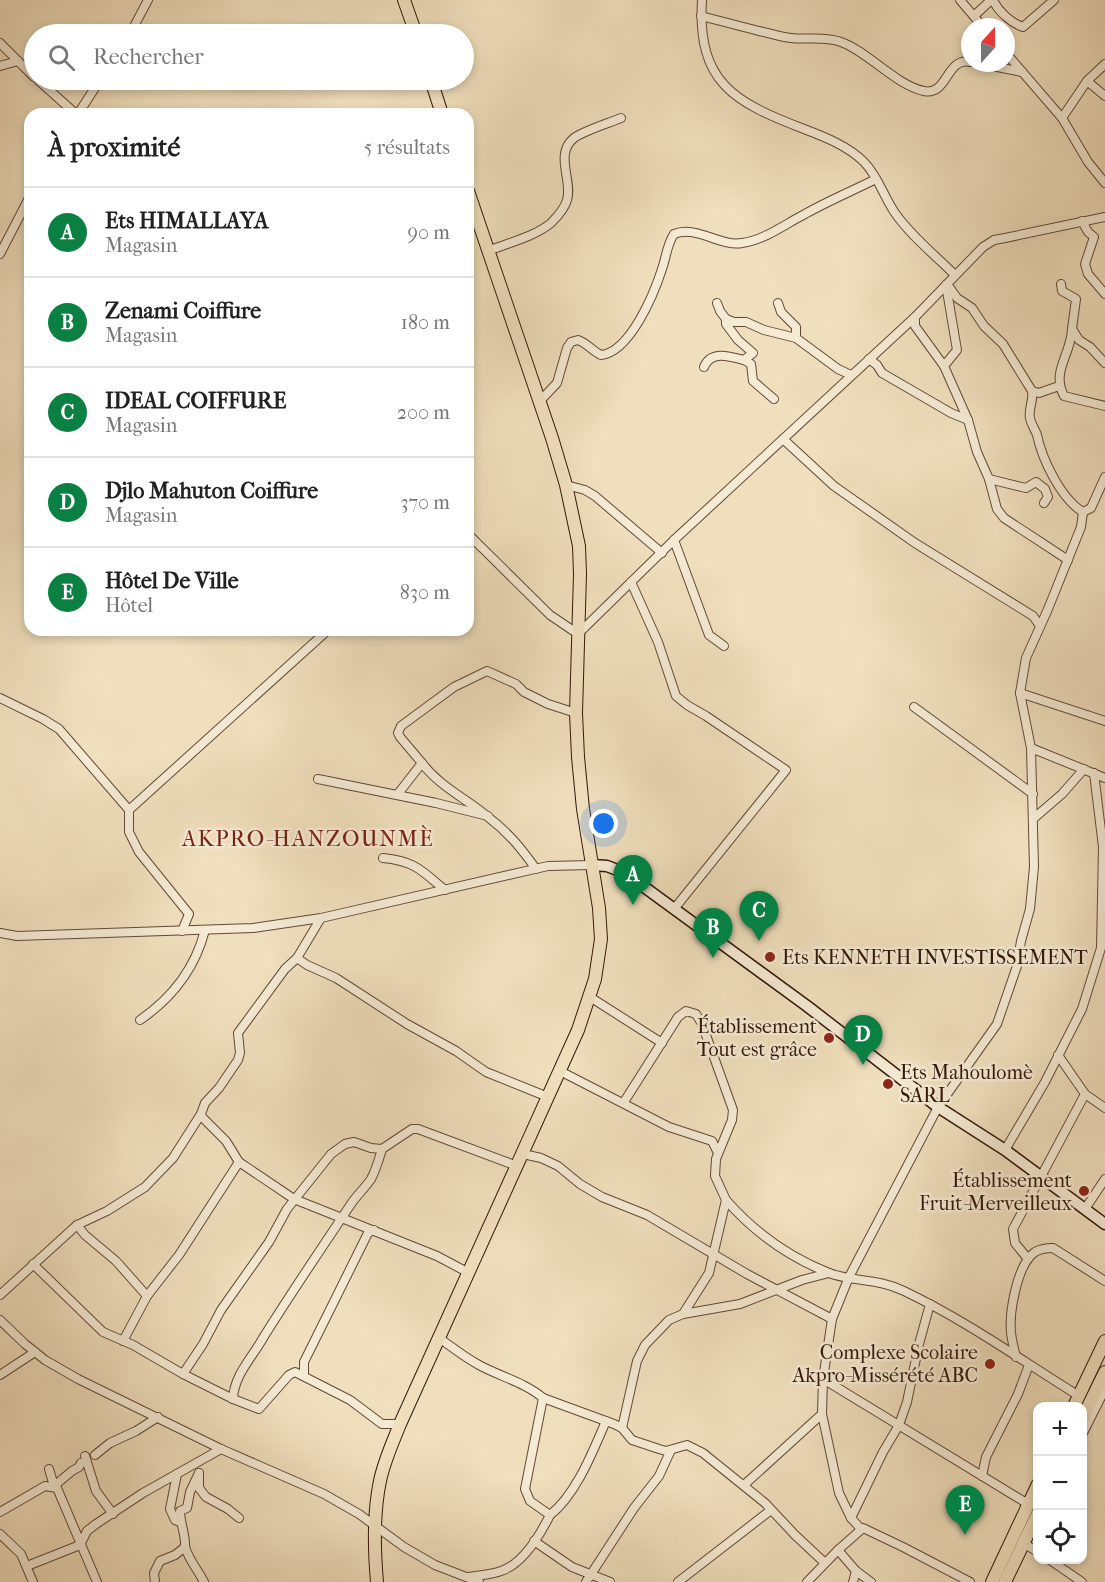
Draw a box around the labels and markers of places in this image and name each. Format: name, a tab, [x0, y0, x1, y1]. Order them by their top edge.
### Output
pin: A	[614, 856, 652, 905]
pin: C	[740, 892, 778, 941]
pin: B	[694, 908, 732, 958]
place label: Ets KENNETH INVESTISSEMENT	[782, 946, 1088, 969]
marker: Ets KENNETH INVESTISSEMENT	[763, 950, 777, 964]
place label: Établissement Tout est grâce	[697, 1014, 817, 1061]
pin: D	[844, 1016, 882, 1065]
marker: Établissement Tout est grâce	[822, 1031, 836, 1045]
place label: Ets Mahoulomè SARL	[900, 1061, 1033, 1107]
marker: Ets Mahoulomè SARL	[881, 1077, 895, 1091]
place label: Établissement Fruit-Merveilleux	[919, 1168, 1073, 1215]
marker: Établissement Fruit-Merveilleux	[1077, 1184, 1091, 1198]
place label: Complexe Scolaire Akpro-Missérété ABC	[791, 1341, 978, 1387]
marker: Complexe Scolaire Akpro-Missérété ABC	[983, 1357, 997, 1371]
pin: E	[946, 1486, 984, 1535]

